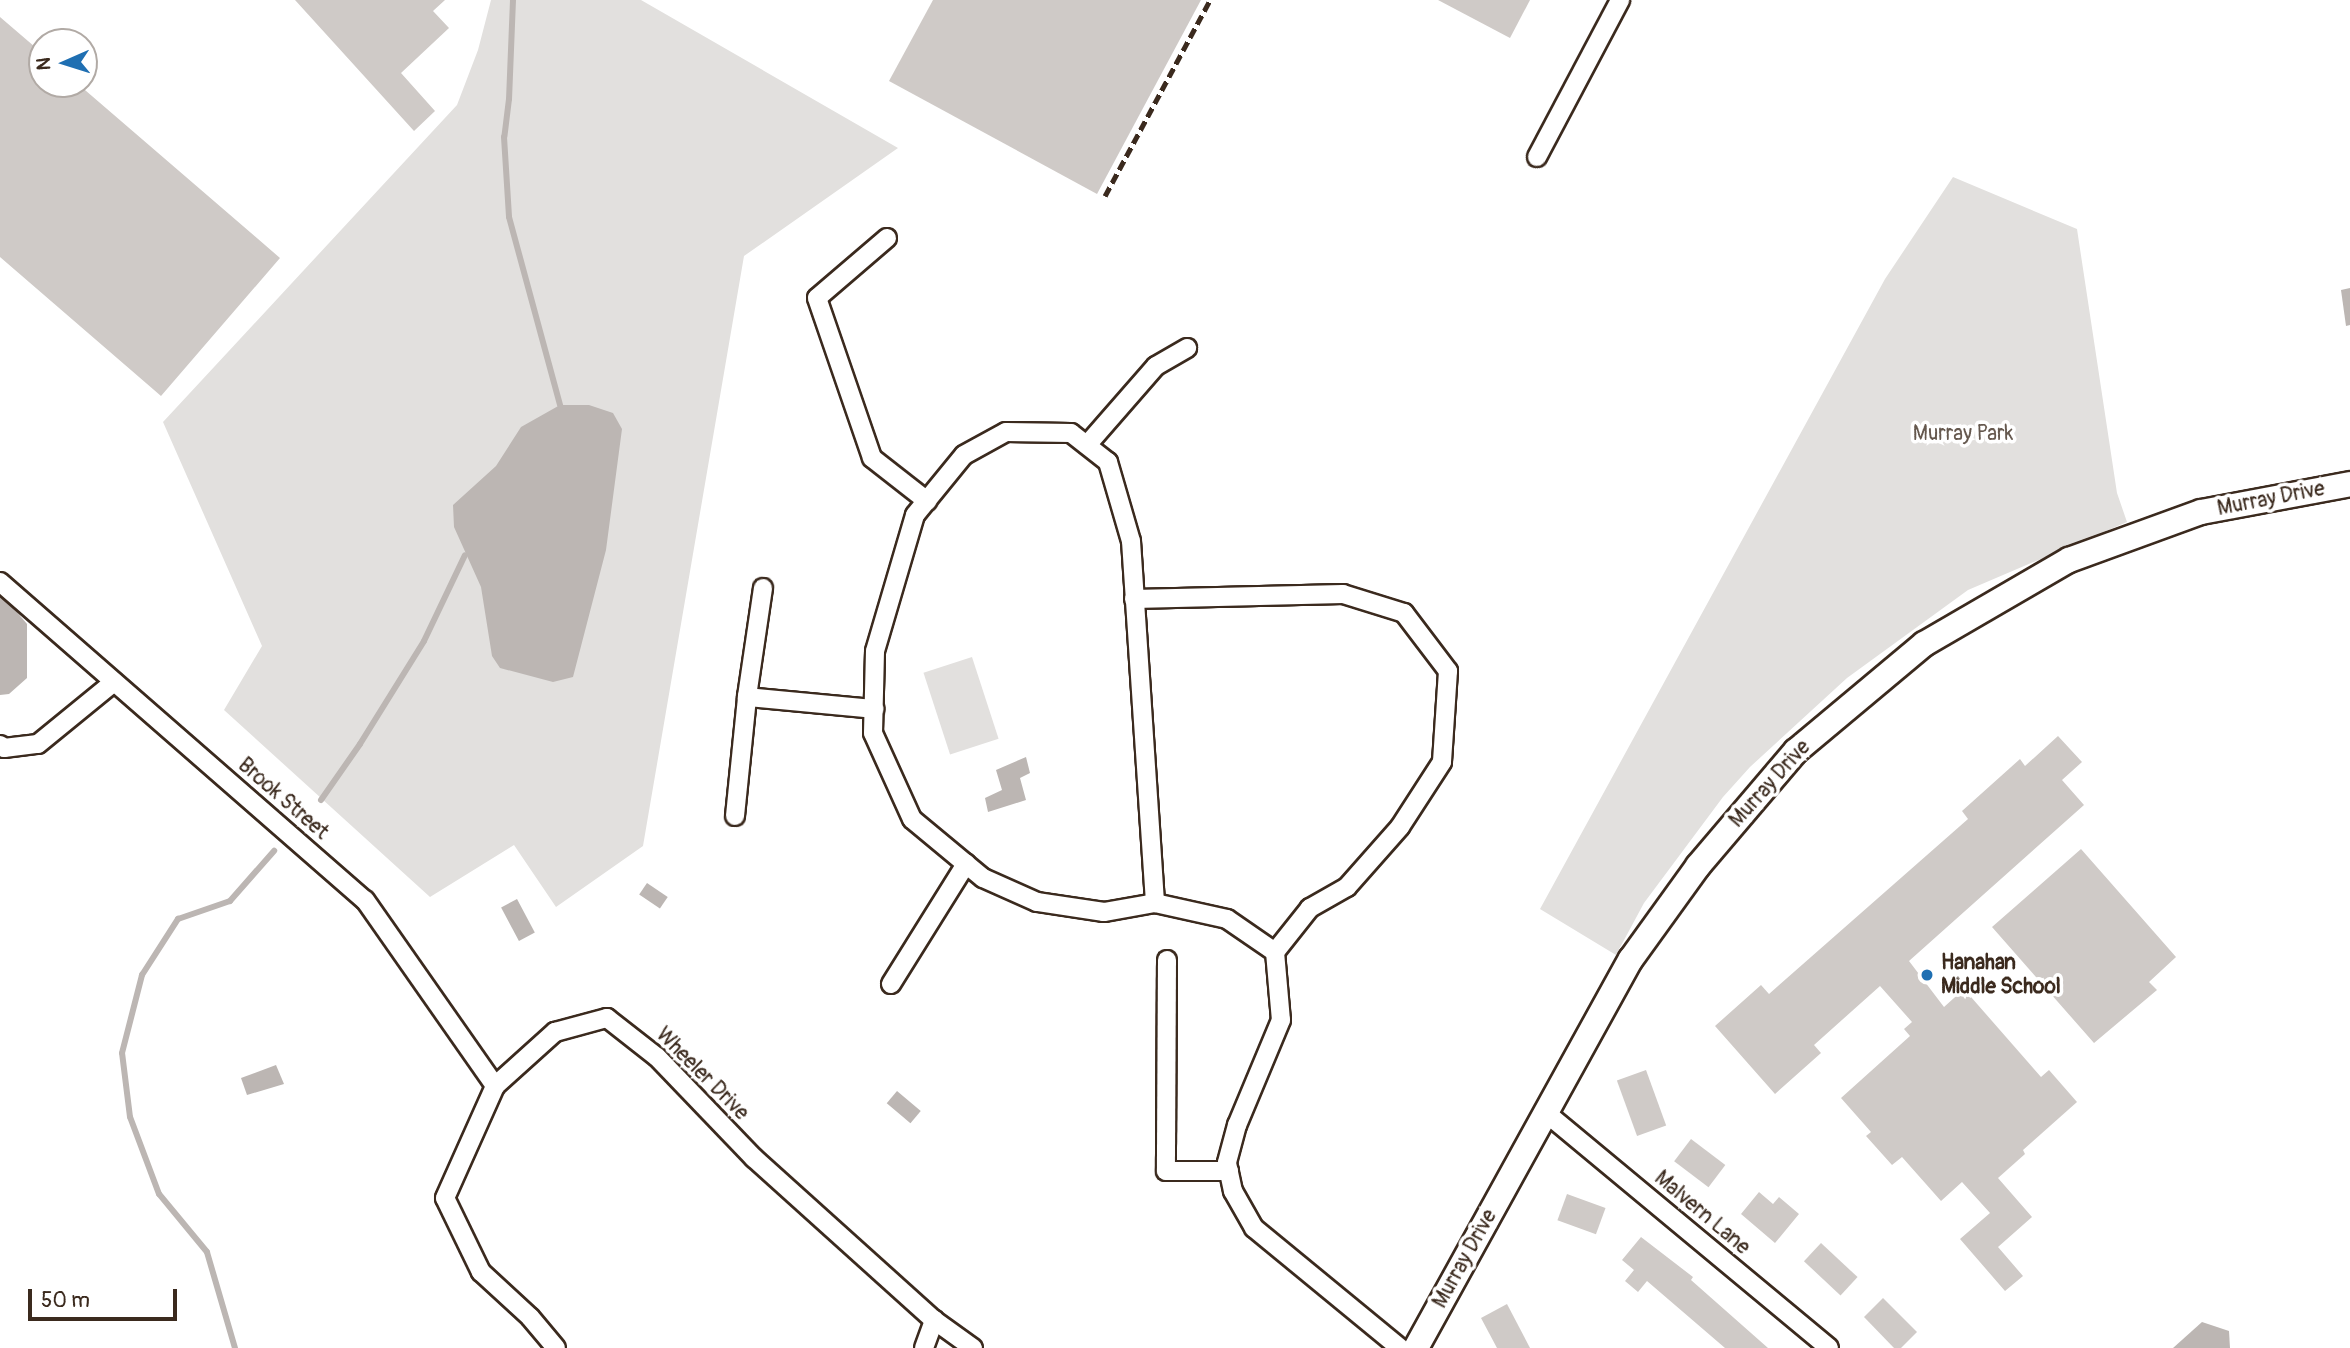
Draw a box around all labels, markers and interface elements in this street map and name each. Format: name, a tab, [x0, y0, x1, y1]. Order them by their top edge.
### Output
north arrow	[28, 28, 98, 98]
text: N	[32, 57, 56, 71]
park label: Murray Park	[1913, 421, 2013, 447]
street label: Murray Drive	[2215, 476, 2327, 522]
street label: Murray Drive	[1724, 735, 1816, 833]
street label: Brook Street	[233, 753, 333, 845]
place label: Hanahan Middle School	[1941, 950, 2061, 1000]
marker: Hanahan Middle School	[1919, 967, 1935, 983]
street label: Wheeler Drive	[650, 1022, 754, 1126]
street label: Malvern Lane	[1649, 1166, 1755, 1260]
street label: Murray Drive	[1428, 1205, 1502, 1313]
scale bar	[32, 1274, 180, 1318]
text: 50 m	[41, 1287, 90, 1314]

